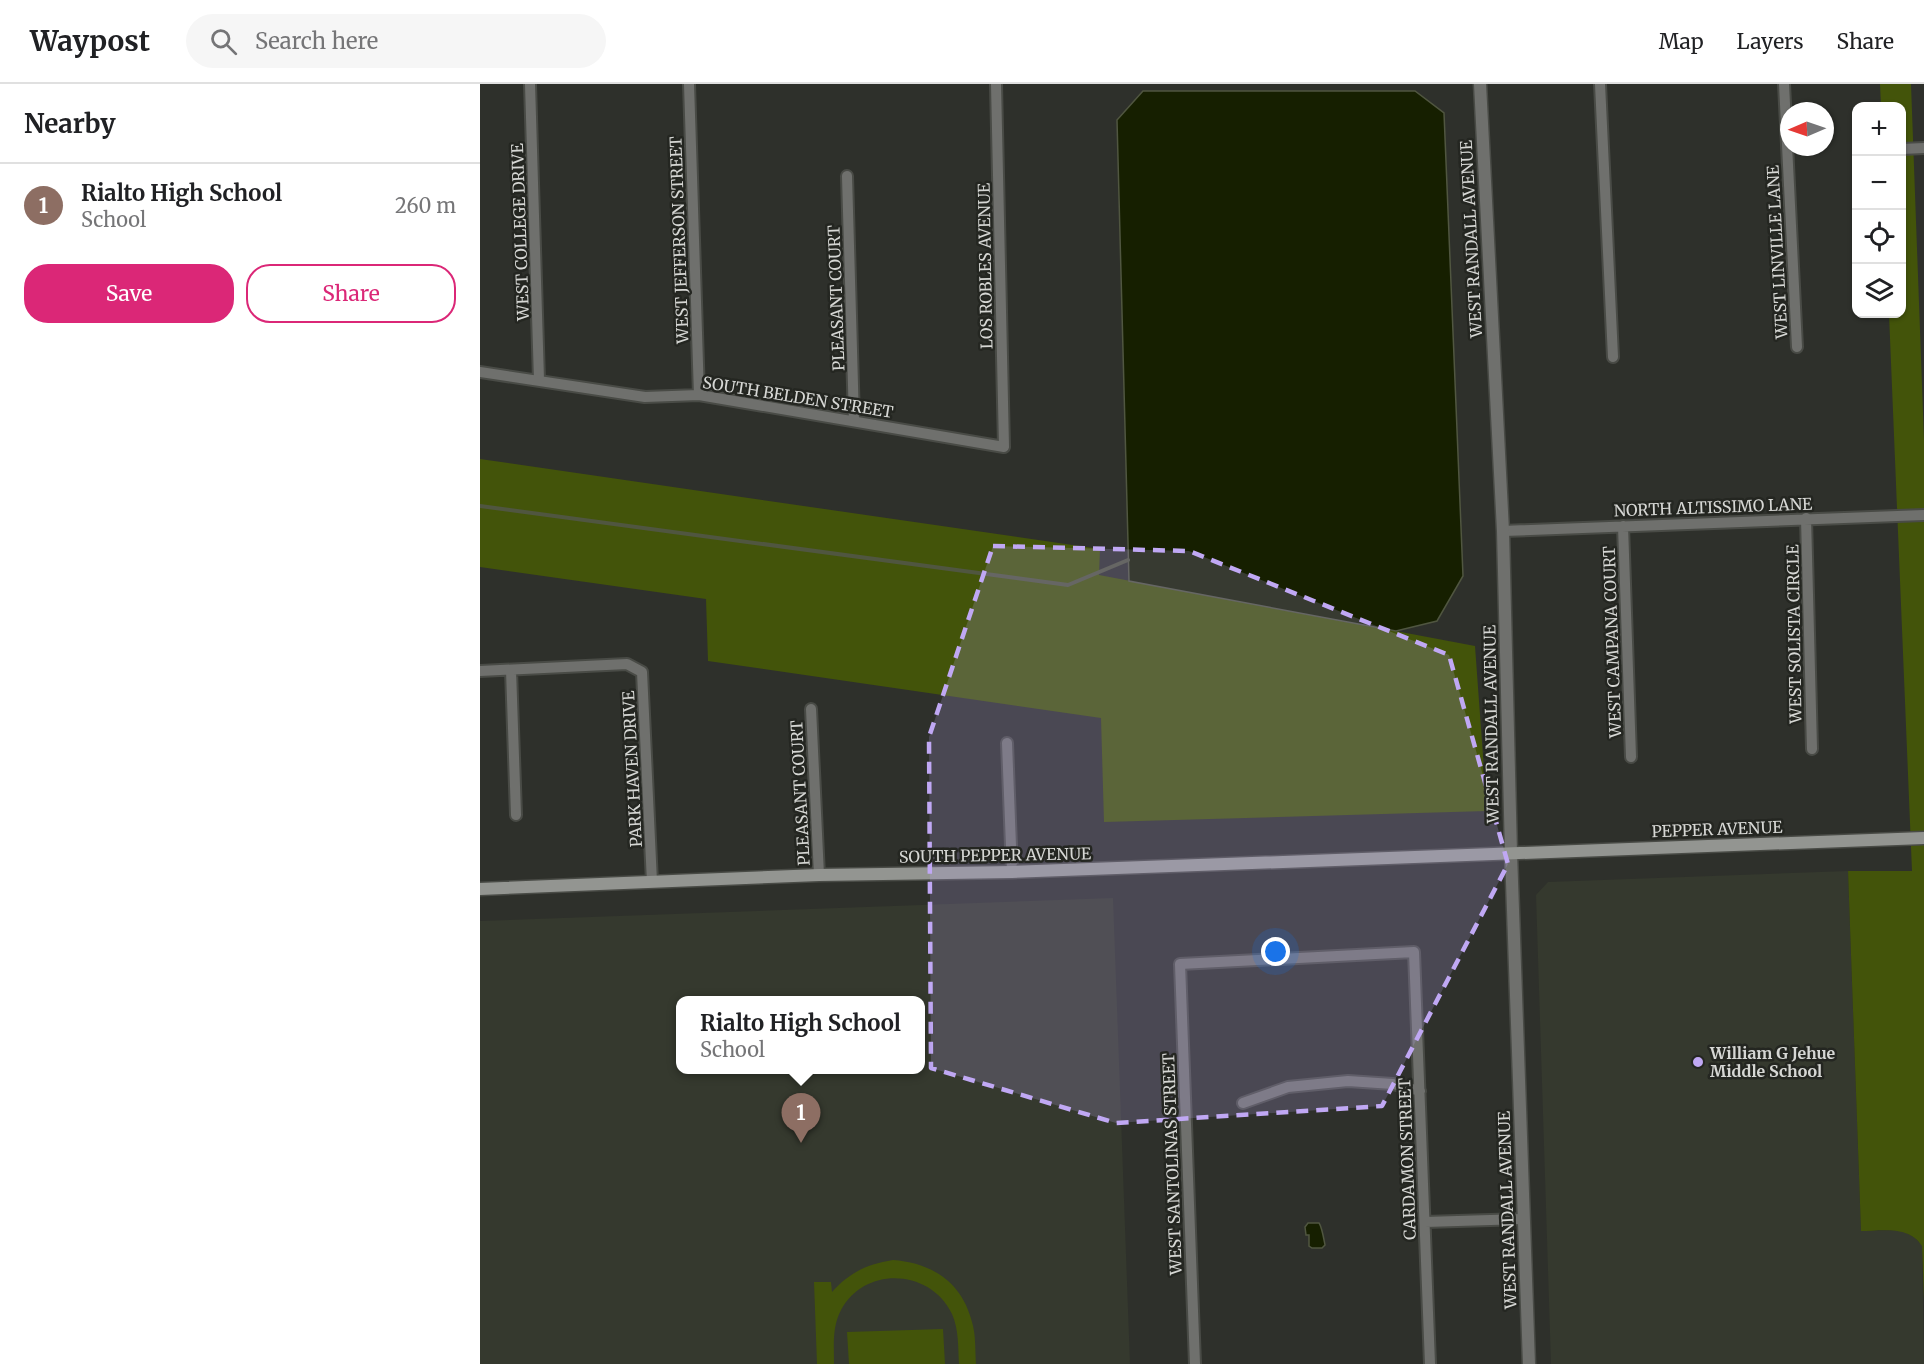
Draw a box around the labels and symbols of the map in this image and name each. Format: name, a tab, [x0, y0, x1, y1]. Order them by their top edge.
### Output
north arrow	[1780, 102, 1834, 156]
street label: WEST JEFFERSON STREET	[665, 136, 693, 345]
street label: WEST RANDALL AVENUE	[1456, 139, 1486, 339]
street label: WEST COLLEGE DRIVE	[507, 142, 533, 322]
street label: WEST LINVILLE LANE	[1762, 164, 1792, 340]
street label: LOS ROBLES AVENUE	[974, 182, 996, 349]
street label: PLEASANT COURT	[823, 225, 849, 371]
street label: SOUTH BELDEN STREET	[701, 372, 895, 422]
street label: NORTH ALTISSIMO LANE	[1613, 494, 1813, 520]
street label: WEST SOLISTA CIRCLE	[1782, 543, 1806, 725]
street label: WEST CAMPANA COURT	[1599, 546, 1625, 739]
street label: WEST RANDALL AVENUE	[1479, 624, 1503, 824]
street label: PARK HAVEN DRIVE	[618, 689, 646, 848]
street label: PLEASANT COURT	[786, 720, 814, 866]
street label: PEPPER AVENUE	[1651, 817, 1784, 841]
street label: SOUTH PEPPER AVENUE	[899, 843, 1092, 867]
your location	[1261, 937, 1290, 966]
place label: William G Jehue Middle School	[1709, 1043, 1836, 1081]
street label: WEST SANTOLINAS STREET	[1158, 1053, 1186, 1276]
marker: William G Jehue Middle School	[1691, 1055, 1705, 1069]
street label: CARDAMON STREET	[1394, 1078, 1420, 1240]
pin: 1	[782, 1094, 820, 1143]
street label: WEST RANDALL AVENUE	[1494, 1110, 1520, 1310]

